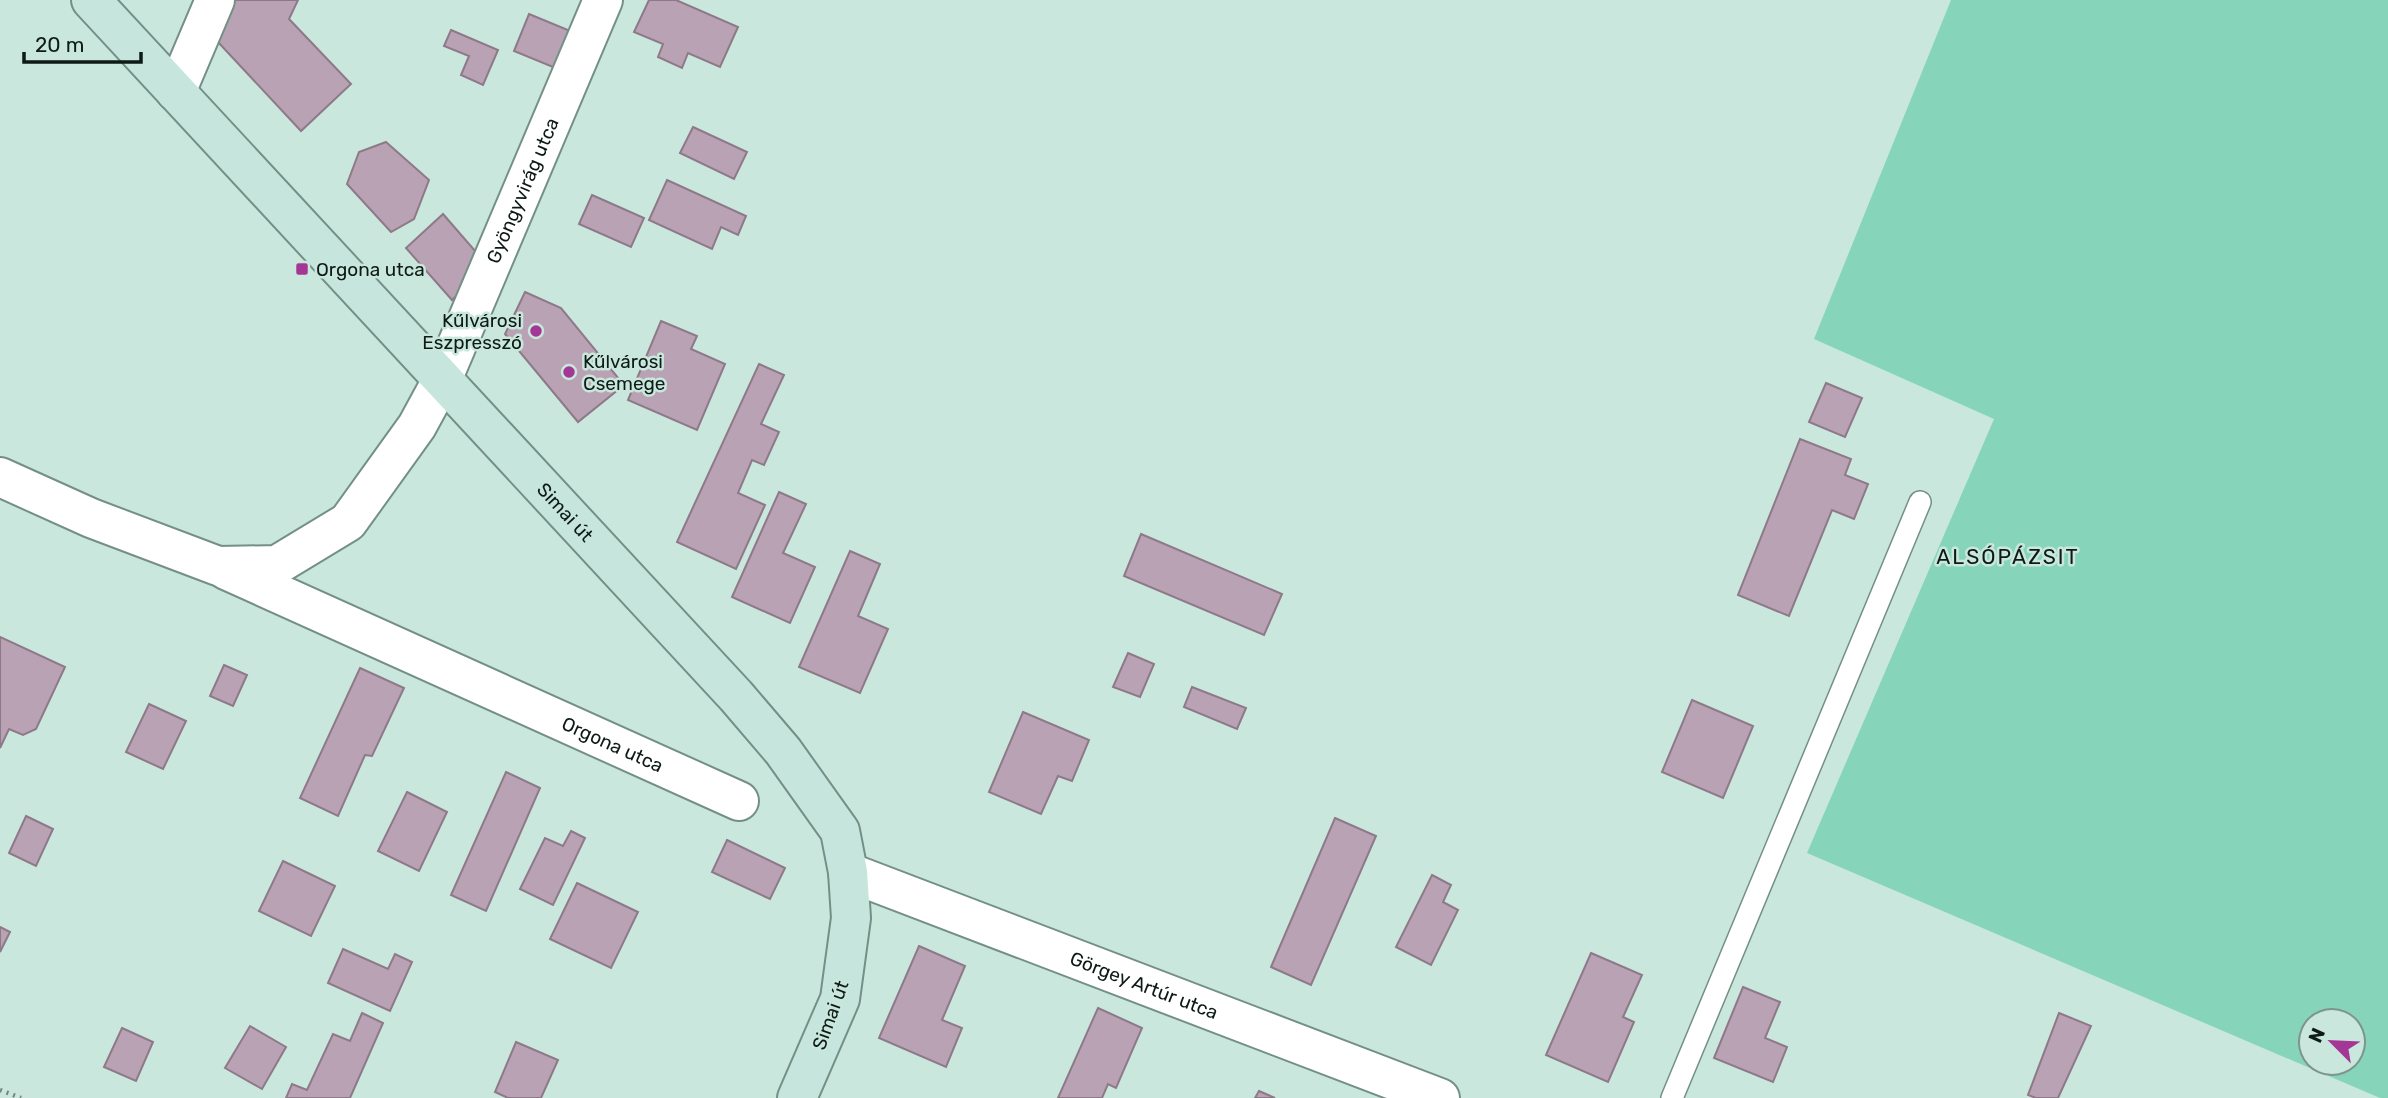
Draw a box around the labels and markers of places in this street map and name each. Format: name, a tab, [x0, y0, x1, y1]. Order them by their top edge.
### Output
place label: Orgona utca	[316, 258, 425, 281]
marker: Orgona utca	[294, 261, 310, 277]
place label: Kűlvárosi Eszpresszó	[422, 309, 522, 354]
marker: Kűlvárosi Eszpresszó	[528, 323, 544, 339]
place label: Kűlvárosi Csemege	[583, 350, 666, 395]
marker: Kűlvárosi Csemege	[561, 364, 577, 380]

